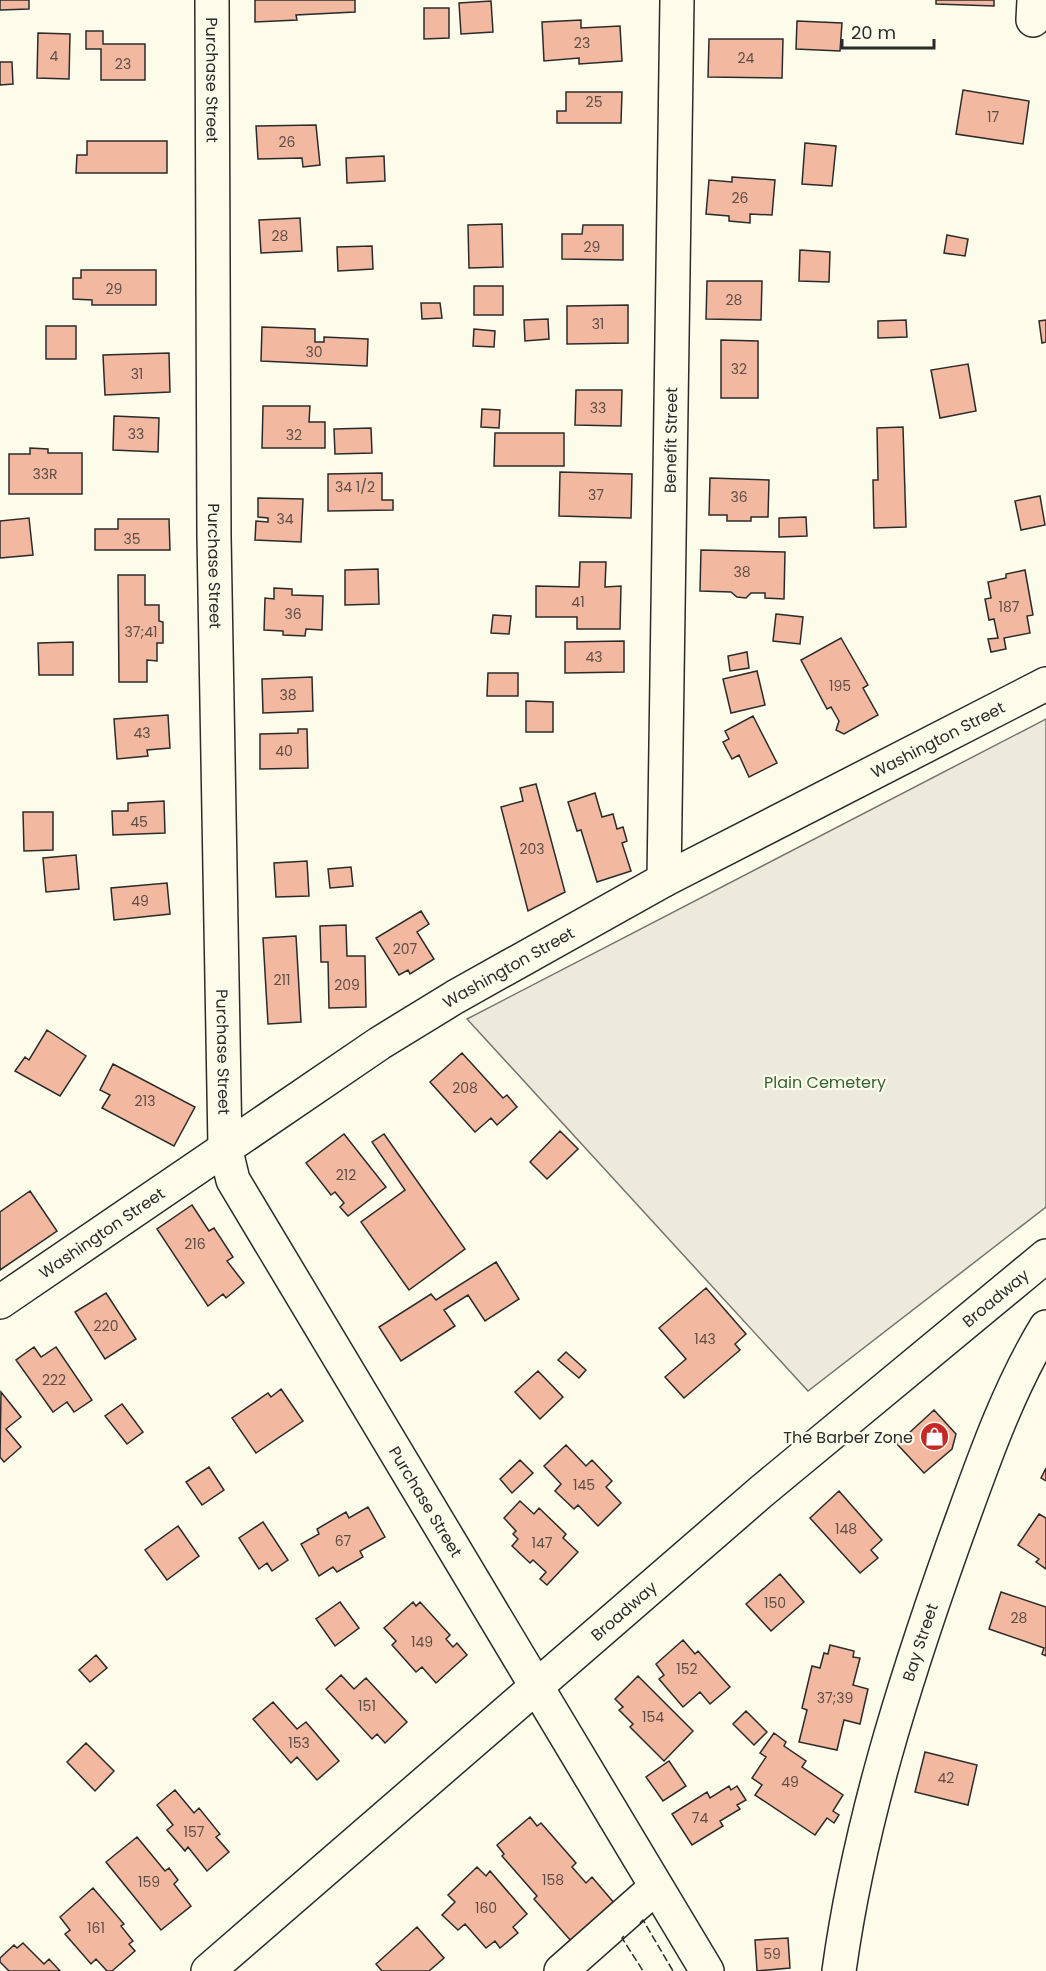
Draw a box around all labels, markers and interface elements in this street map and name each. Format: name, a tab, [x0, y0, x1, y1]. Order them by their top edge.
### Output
scale bar	[842, 12, 934, 50]
street label: Purchase Street	[200, 17, 224, 143]
text: 20 m	[851, 20, 896, 45]
house number: 23	[574, 33, 590, 53]
house number: 4	[50, 46, 59, 66]
house number: 24	[738, 48, 755, 68]
house number: 23	[115, 54, 131, 74]
house number: 25	[586, 92, 602, 112]
house number: 17	[987, 107, 999, 127]
house number: 26	[279, 132, 296, 152]
house number: 26	[732, 188, 749, 208]
house number: 28	[272, 226, 289, 246]
house number: 29	[584, 237, 600, 257]
house number: 29	[106, 279, 122, 299]
house number: 28	[726, 290, 743, 310]
house number: 31	[592, 314, 604, 334]
house number: 30	[305, 342, 323, 362]
house number: 32	[731, 359, 747, 379]
house number: 31	[131, 364, 143, 384]
street label: Benefit Street	[659, 387, 683, 493]
house number: 33	[590, 398, 606, 418]
house number: 33	[128, 424, 144, 444]
house number: 32	[286, 425, 302, 445]
house number: 33R	[32, 464, 58, 484]
house number: 34 1/2	[335, 477, 375, 497]
house number: 37	[588, 485, 604, 505]
house number: 36	[730, 487, 748, 507]
street label: Purchase Street	[202, 503, 227, 629]
house number: 34	[276, 509, 294, 529]
house number: 35	[123, 529, 141, 549]
house number: 38	[733, 562, 751, 582]
house number: 41	[571, 592, 585, 612]
house number: 187	[999, 597, 1020, 617]
house number: 36	[284, 604, 302, 624]
house number: 37;41	[125, 622, 157, 642]
house number: 43	[585, 647, 603, 667]
house number: 195	[829, 676, 851, 696]
house number: 38	[279, 685, 297, 705]
street label: Washington Street	[867, 696, 1009, 784]
house number: 43	[133, 723, 151, 743]
house number: 40	[275, 741, 293, 761]
house number: 45	[130, 812, 148, 832]
house number: 203	[519, 839, 545, 859]
house number: 49	[131, 891, 149, 911]
street label: Washington Street	[438, 921, 579, 1014]
house number: 207	[393, 939, 418, 959]
house number: 211	[273, 970, 291, 990]
house number: 209	[334, 975, 360, 995]
street label: Purchase Street	[210, 989, 235, 1115]
park label: Plain Cemetery	[764, 1071, 886, 1094]
house number: 208	[452, 1078, 478, 1098]
house number: 213	[135, 1091, 155, 1111]
house number: 212	[336, 1165, 356, 1185]
street label: Washington Street	[34, 1182, 170, 1284]
house number: 216	[184, 1234, 206, 1254]
street label: Broadway	[957, 1264, 1034, 1333]
house number: 220	[94, 1316, 118, 1336]
house number: 143	[694, 1329, 716, 1349]
house number: 222	[42, 1370, 66, 1390]
shop icon: The Barber Zone	[918, 1421, 950, 1453]
place label: The Barber Zone	[783, 1426, 913, 1449]
street label: Purchase Street	[383, 1442, 468, 1562]
house number: 145	[573, 1475, 595, 1495]
house number: 148	[835, 1519, 857, 1539]
house number: 67	[335, 1531, 352, 1551]
house number: 147	[532, 1533, 553, 1553]
street label: Broadway	[586, 1576, 662, 1646]
house number: 150	[764, 1593, 786, 1613]
street label: Bay Street	[897, 1600, 944, 1684]
house number: 28	[1011, 1608, 1028, 1628]
house number: 149	[411, 1632, 433, 1652]
house number: 152	[676, 1659, 698, 1679]
house number: 37;39	[817, 1688, 853, 1708]
house number: 151	[358, 1696, 376, 1716]
house number: 154	[642, 1707, 664, 1727]
house number: 153	[288, 1733, 310, 1753]
house number: 42	[938, 1768, 954, 1788]
house number: 49	[781, 1772, 799, 1792]
house number: 74	[692, 1808, 708, 1828]
house number: 157	[184, 1822, 205, 1842]
house number: 158	[542, 1870, 564, 1890]
house number: 159	[138, 1872, 160, 1892]
house number: 160	[475, 1898, 497, 1918]
house number: 161	[87, 1918, 105, 1938]
house number: 59	[763, 1944, 781, 1964]

